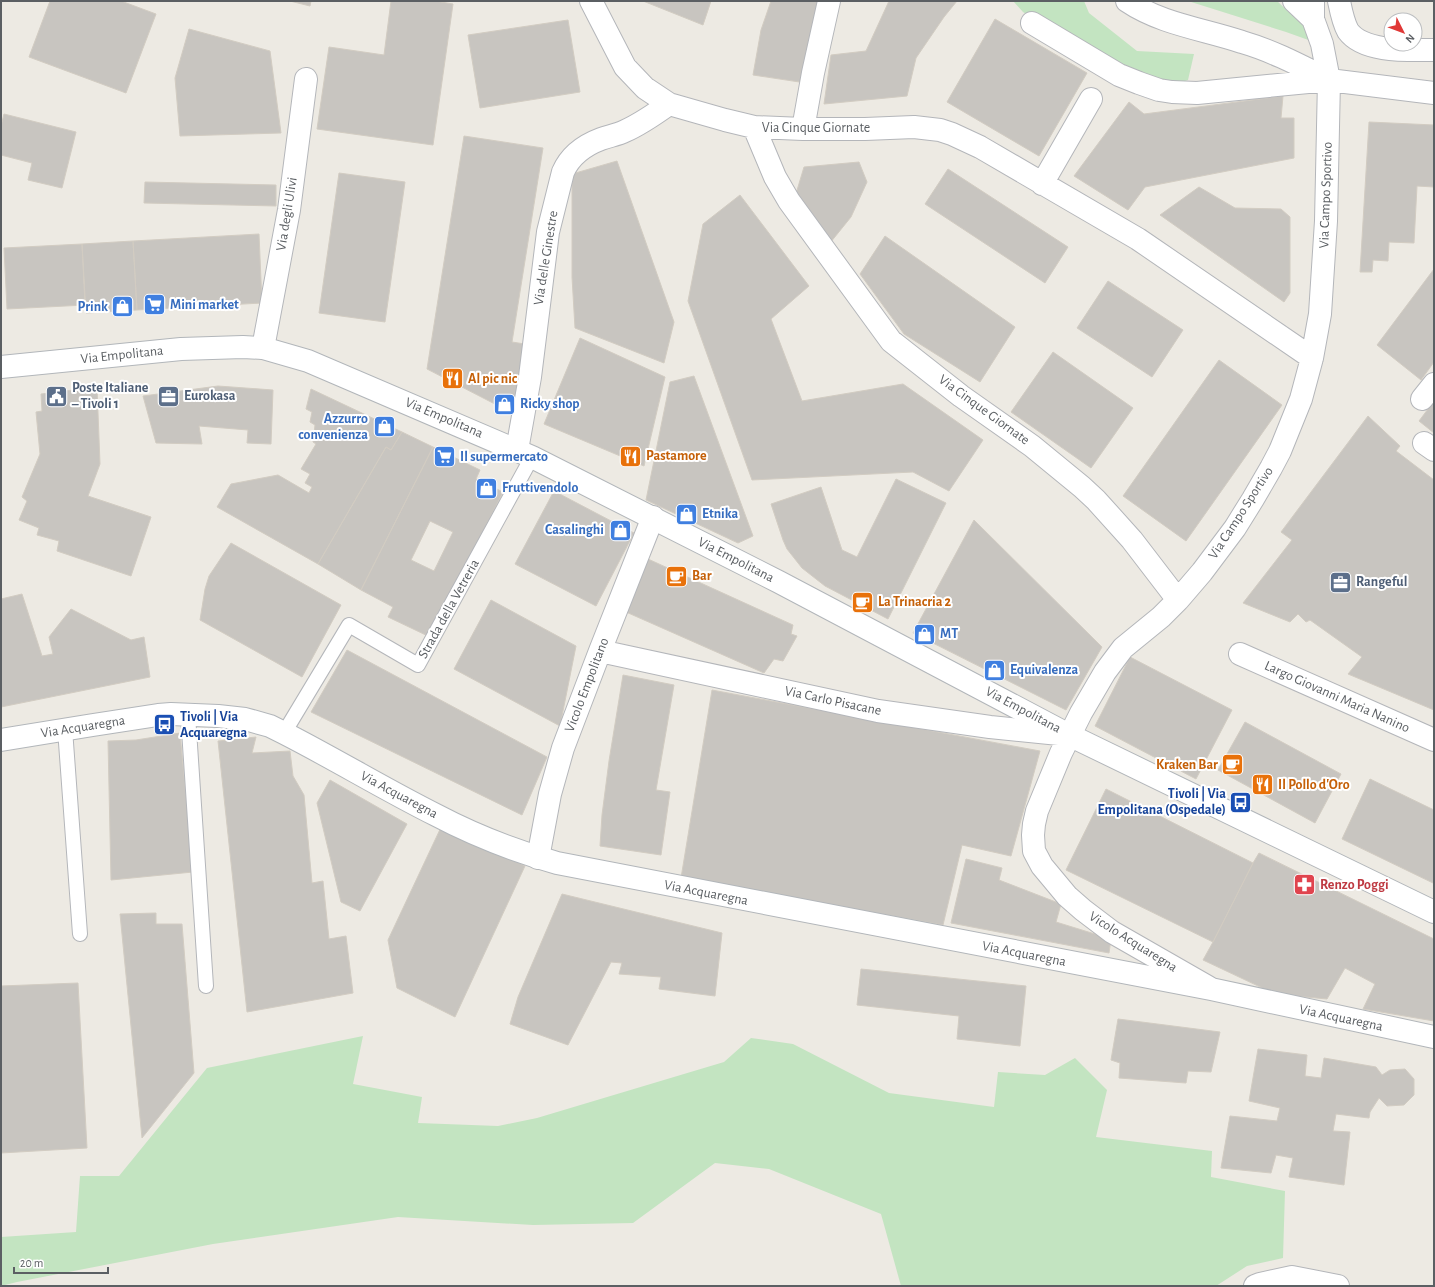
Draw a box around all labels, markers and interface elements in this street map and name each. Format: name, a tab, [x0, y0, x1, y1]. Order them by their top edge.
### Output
north arrow	[1383, 12, 1423, 52]
text: N	[1403, 32, 1417, 45]
street label: Via Cinque Giornate	[762, 121, 870, 135]
street label: Via Campo Sportivo	[1317, 141, 1335, 249]
street label: Via degli Ulivi	[274, 176, 300, 252]
street label: Via delle Ginestre	[532, 210, 560, 306]
supermarket icon: Mini market	[142, 292, 168, 318]
shop icon: Prink	[110, 294, 136, 320]
place label: Mini market	[170, 298, 239, 312]
place label: Prink	[77, 300, 108, 314]
street label: Via Empolitana	[80, 344, 165, 366]
restaurant icon: Al pic nic	[440, 366, 466, 392]
place label: Al pic nic	[468, 372, 518, 386]
street label: Via Cinque Giornate	[936, 372, 1032, 448]
place label: Poste Italiane – Tivoli 1	[71, 381, 149, 411]
public building icon: Poste Italiane – Tivoli 1	[43, 383, 69, 409]
office icon: Eurokasa	[156, 383, 182, 409]
place label: Eurokasa	[184, 389, 236, 403]
shop icon: Ricky shop	[491, 391, 517, 417]
street label: Via Empolitana	[403, 395, 486, 441]
place label: Ricky shop	[520, 397, 580, 411]
place label: Azzurro convenienza	[298, 412, 368, 442]
shop icon: Azzurro convenienza	[371, 414, 397, 440]
restaurant icon: Pastamore	[618, 443, 644, 469]
supermarket icon: Il supermercato	[431, 444, 457, 470]
place label: Pastamore	[646, 449, 707, 463]
place label: Il supermercato	[460, 450, 548, 464]
street label: Via Campo Sportivo	[1206, 464, 1276, 562]
shop icon: Fruttivendolo	[474, 475, 500, 501]
place label: Fruttivendolo	[502, 481, 578, 495]
shop icon: Etnika	[674, 501, 700, 527]
place label: Etnika	[702, 507, 738, 521]
shop icon: Casalinghi	[607, 517, 633, 543]
place label: Casalinghi	[545, 523, 604, 537]
street label: Via Empolitana	[696, 535, 777, 585]
street label: Strada della Vetreria	[416, 557, 482, 661]
cafe icon: Bar	[664, 563, 690, 589]
place label: Bar	[692, 569, 712, 583]
office icon: Rangeful	[1328, 569, 1354, 595]
place label: Rangeful	[1356, 575, 1407, 589]
cafe icon: La Trinacria 2	[850, 589, 876, 615]
place label: La Trinacria 2	[878, 595, 952, 609]
shop icon: MT	[911, 621, 937, 647]
place label: MT	[940, 627, 958, 641]
street label: Vicolo Empolitano	[563, 636, 611, 734]
shop icon: Equivalenza	[981, 657, 1007, 683]
street label: Largo Giovanni Maria Nanino	[1262, 659, 1412, 735]
place label: Equivalenza	[1010, 663, 1079, 677]
street label: Via Carlo Pisacane	[783, 684, 883, 718]
street label: Via Empolitana	[983, 684, 1063, 736]
place label: Tivoli | Via Acquaregna	[180, 709, 248, 740]
bus stop icon: Tivoli | Via Acquaregna	[151, 712, 177, 738]
street label: Via Acquaregna	[40, 713, 127, 741]
cafe icon: Kraken Bar	[1220, 752, 1246, 778]
place label: Kraken Bar	[1156, 758, 1218, 772]
street label: Via Acquaregna	[358, 769, 440, 821]
restaurant icon: Il Pollo d'Oro	[1250, 772, 1276, 798]
place label: Il Pollo d'Oro	[1278, 778, 1350, 792]
place label: Tivoli | Via Empolitana (Ospedale)	[1098, 786, 1226, 817]
bus stop icon: Tivoli | Via Empolitana (Ospedale)	[1228, 789, 1254, 815]
pharmacy icon: Renzo Poggi	[1292, 872, 1318, 898]
street label: Via Acquaregna	[663, 878, 750, 908]
place label: Renzo Poggi	[1320, 878, 1389, 892]
street label: Vicolo Acquaregna	[1086, 909, 1180, 975]
street label: Via Acquaregna	[981, 939, 1068, 969]
street label: Via Acquaregna	[1298, 1002, 1385, 1034]
scale bar	[14, 1249, 108, 1275]
text: 20 m	[20, 1257, 43, 1269]

